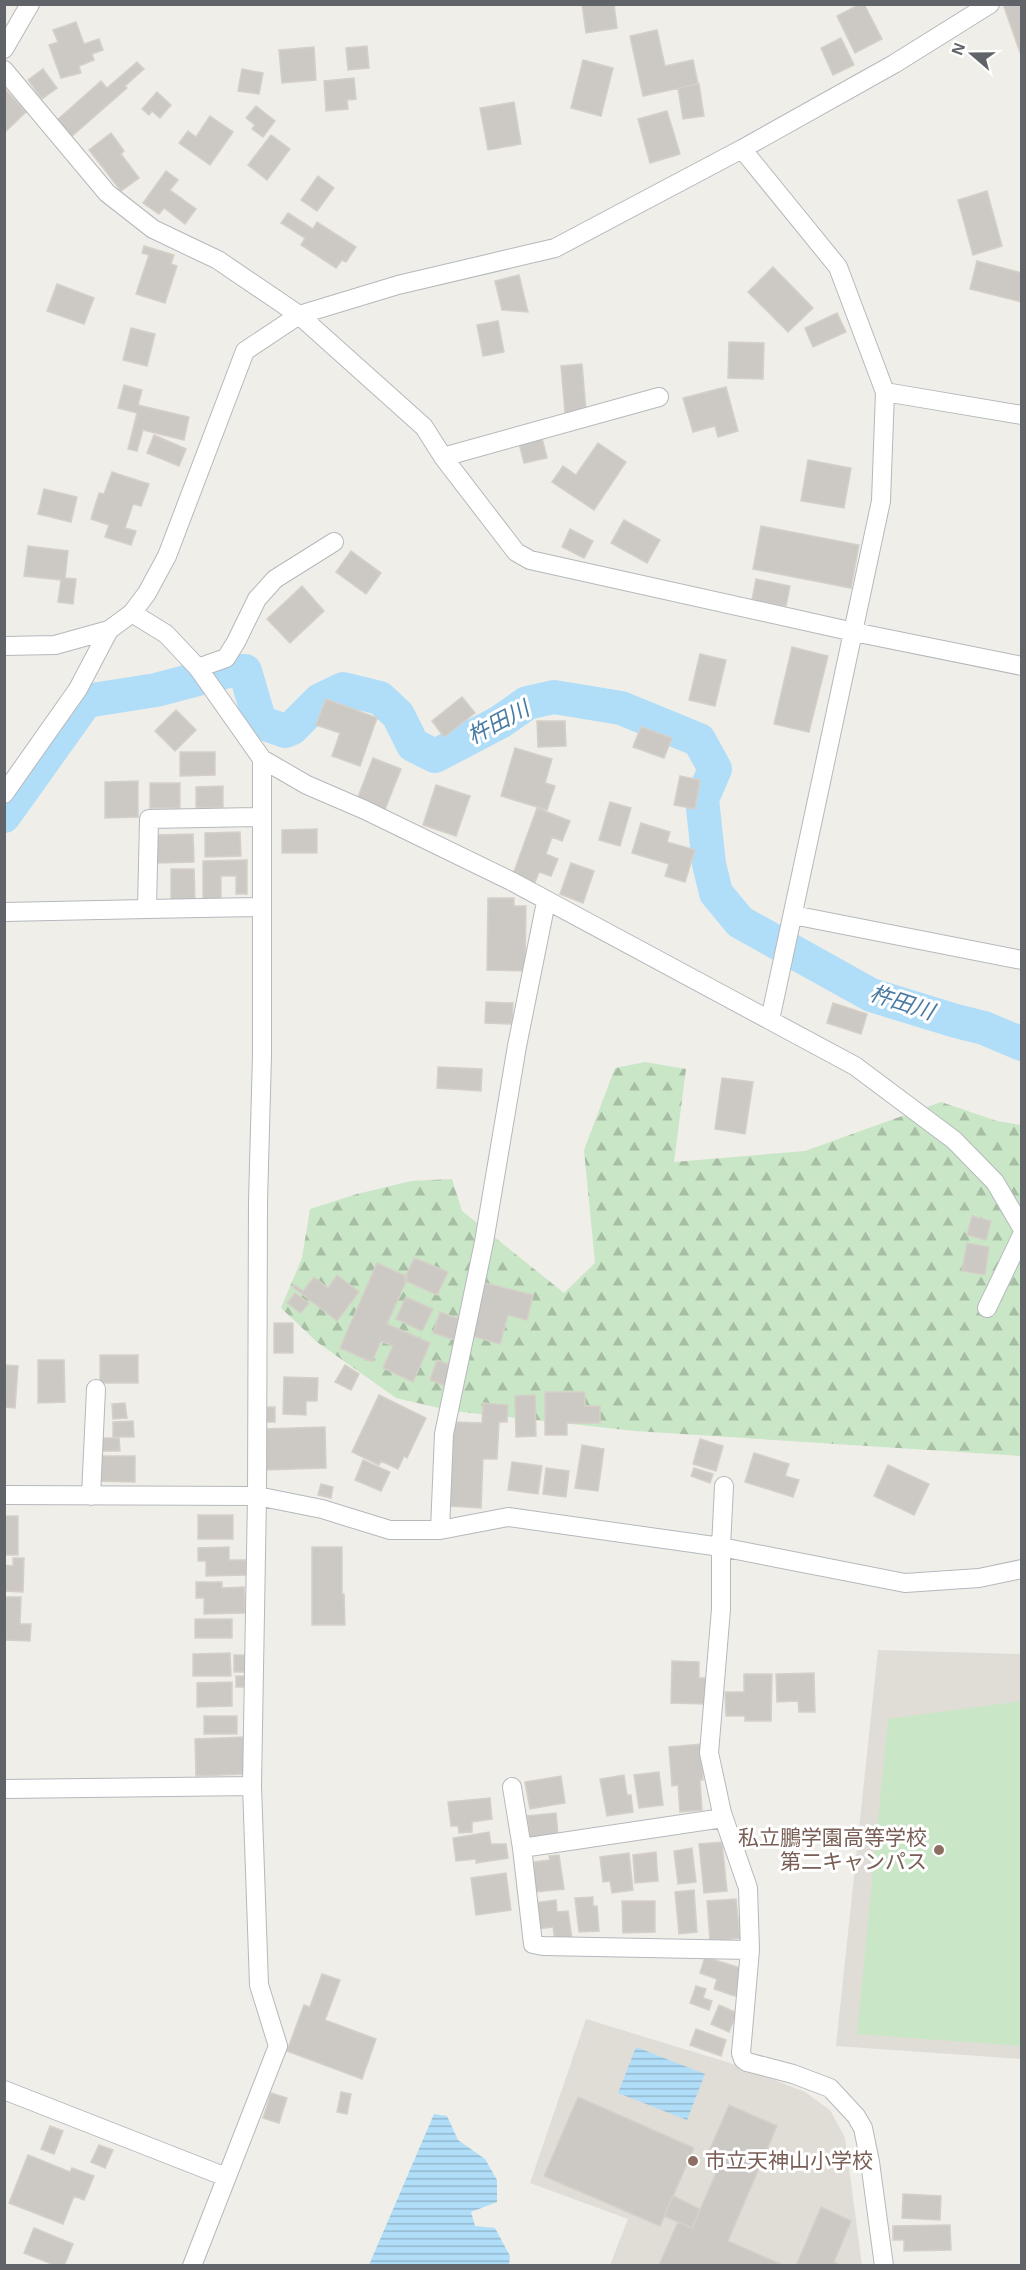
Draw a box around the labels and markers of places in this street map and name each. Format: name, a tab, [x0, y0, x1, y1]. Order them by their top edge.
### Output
place label: 私立鵬学園高等学校 第二キャンパス	[738, 1826, 927, 1873]
marker: 私立鵬学園高等学校 第二キャンパス	[932, 1843, 946, 1857]
place label: 市立天神山小学校	[705, 2149, 873, 2172]
marker: 市立天神山小学校	[686, 2154, 700, 2168]

